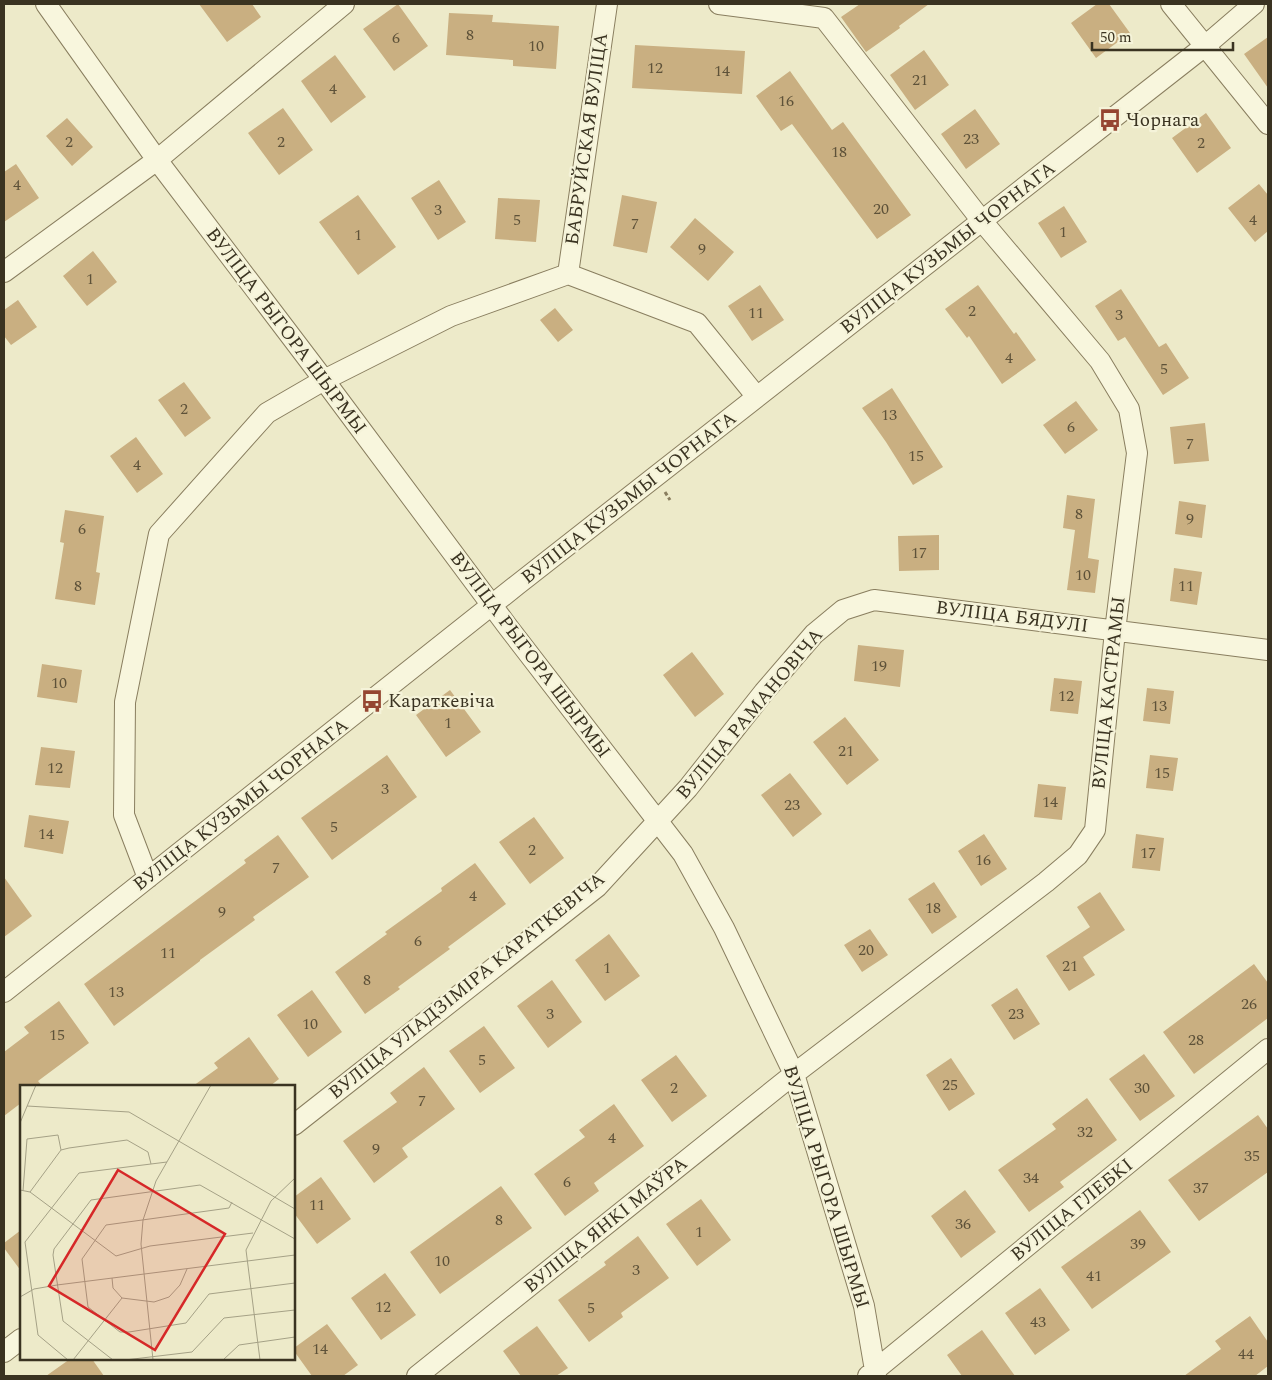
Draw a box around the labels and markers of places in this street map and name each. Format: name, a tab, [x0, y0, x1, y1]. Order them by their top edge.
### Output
place label: Чорнага	[1126, 106, 1200, 135]
bus stop icon: Чорнага	[1097, 107, 1123, 133]
place label: Караткевіча	[388, 687, 495, 716]
bus stop icon: Караткевіча	[359, 688, 385, 714]

